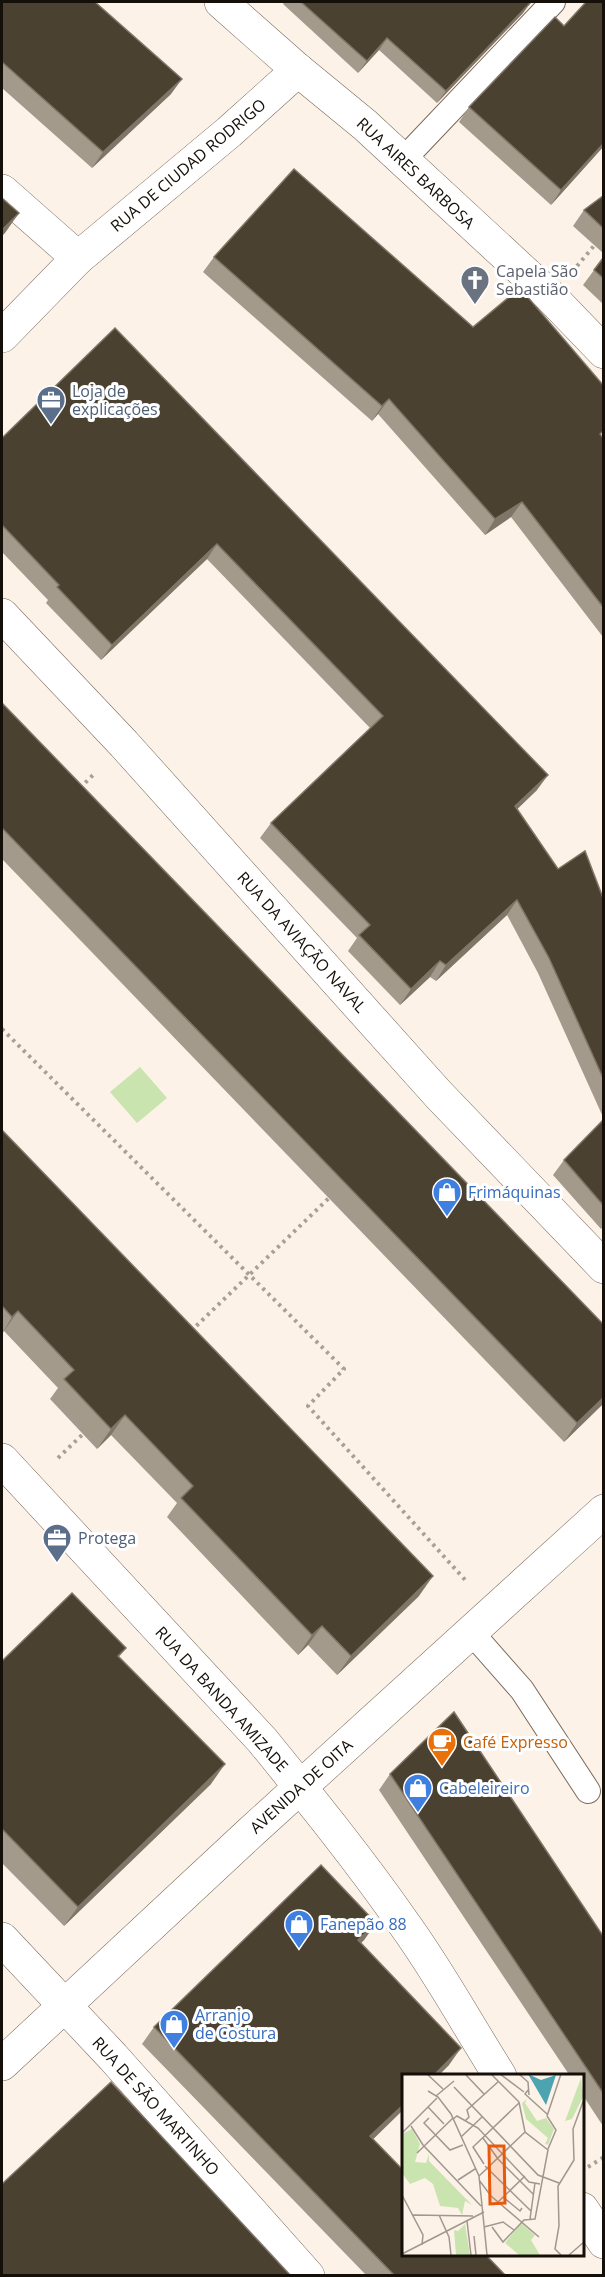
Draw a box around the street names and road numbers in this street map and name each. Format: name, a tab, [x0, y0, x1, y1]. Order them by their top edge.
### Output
street label: RUA DE CIUDAD RODRIGO	[106, 93, 270, 237]
street label: RUA AIRES BARBOSA	[352, 112, 480, 234]
street label: RUA DA AVIAÇÃO NAVAL	[233, 867, 371, 1017]
street label: RUA DA BANDA AMIZADE	[151, 1621, 293, 1777]
street label: AVENIDA DE OITA	[245, 1733, 358, 1838]
street label: RUA DE SÃO MARTINHO	[88, 2032, 224, 2180]

